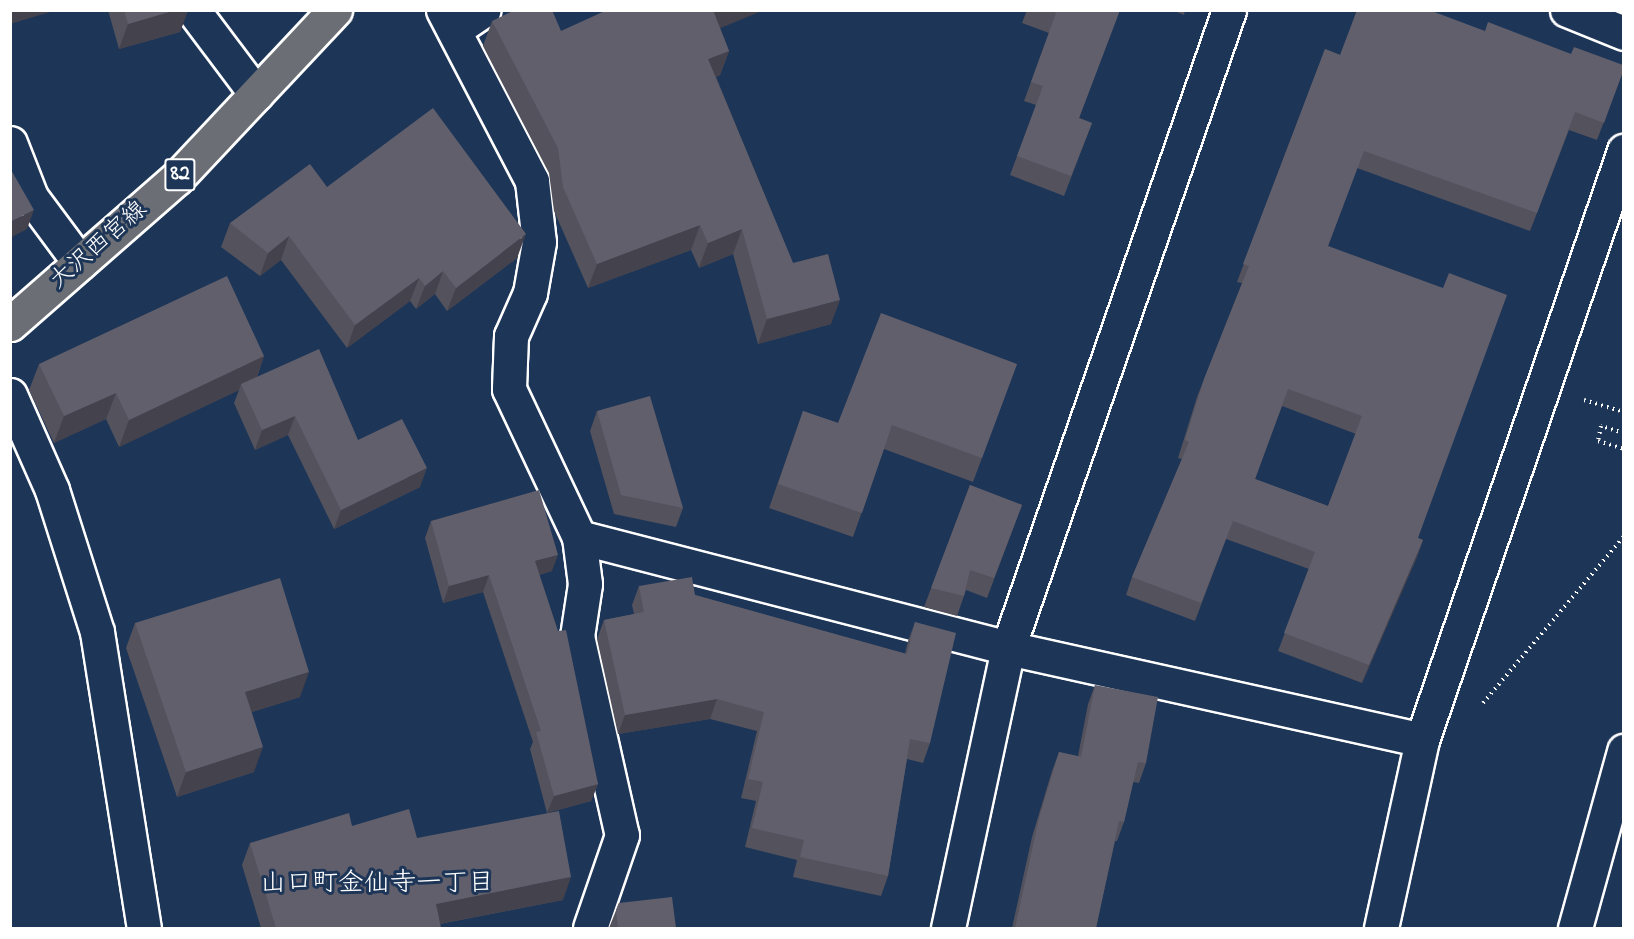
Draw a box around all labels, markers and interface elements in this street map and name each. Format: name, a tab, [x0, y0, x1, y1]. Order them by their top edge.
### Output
road number: 82	[164, 156, 196, 194]
street label: 大沢西宮線	[44, 196, 154, 296]
district label: 山口町金仙寺一丁目	[260, 869, 494, 901]

